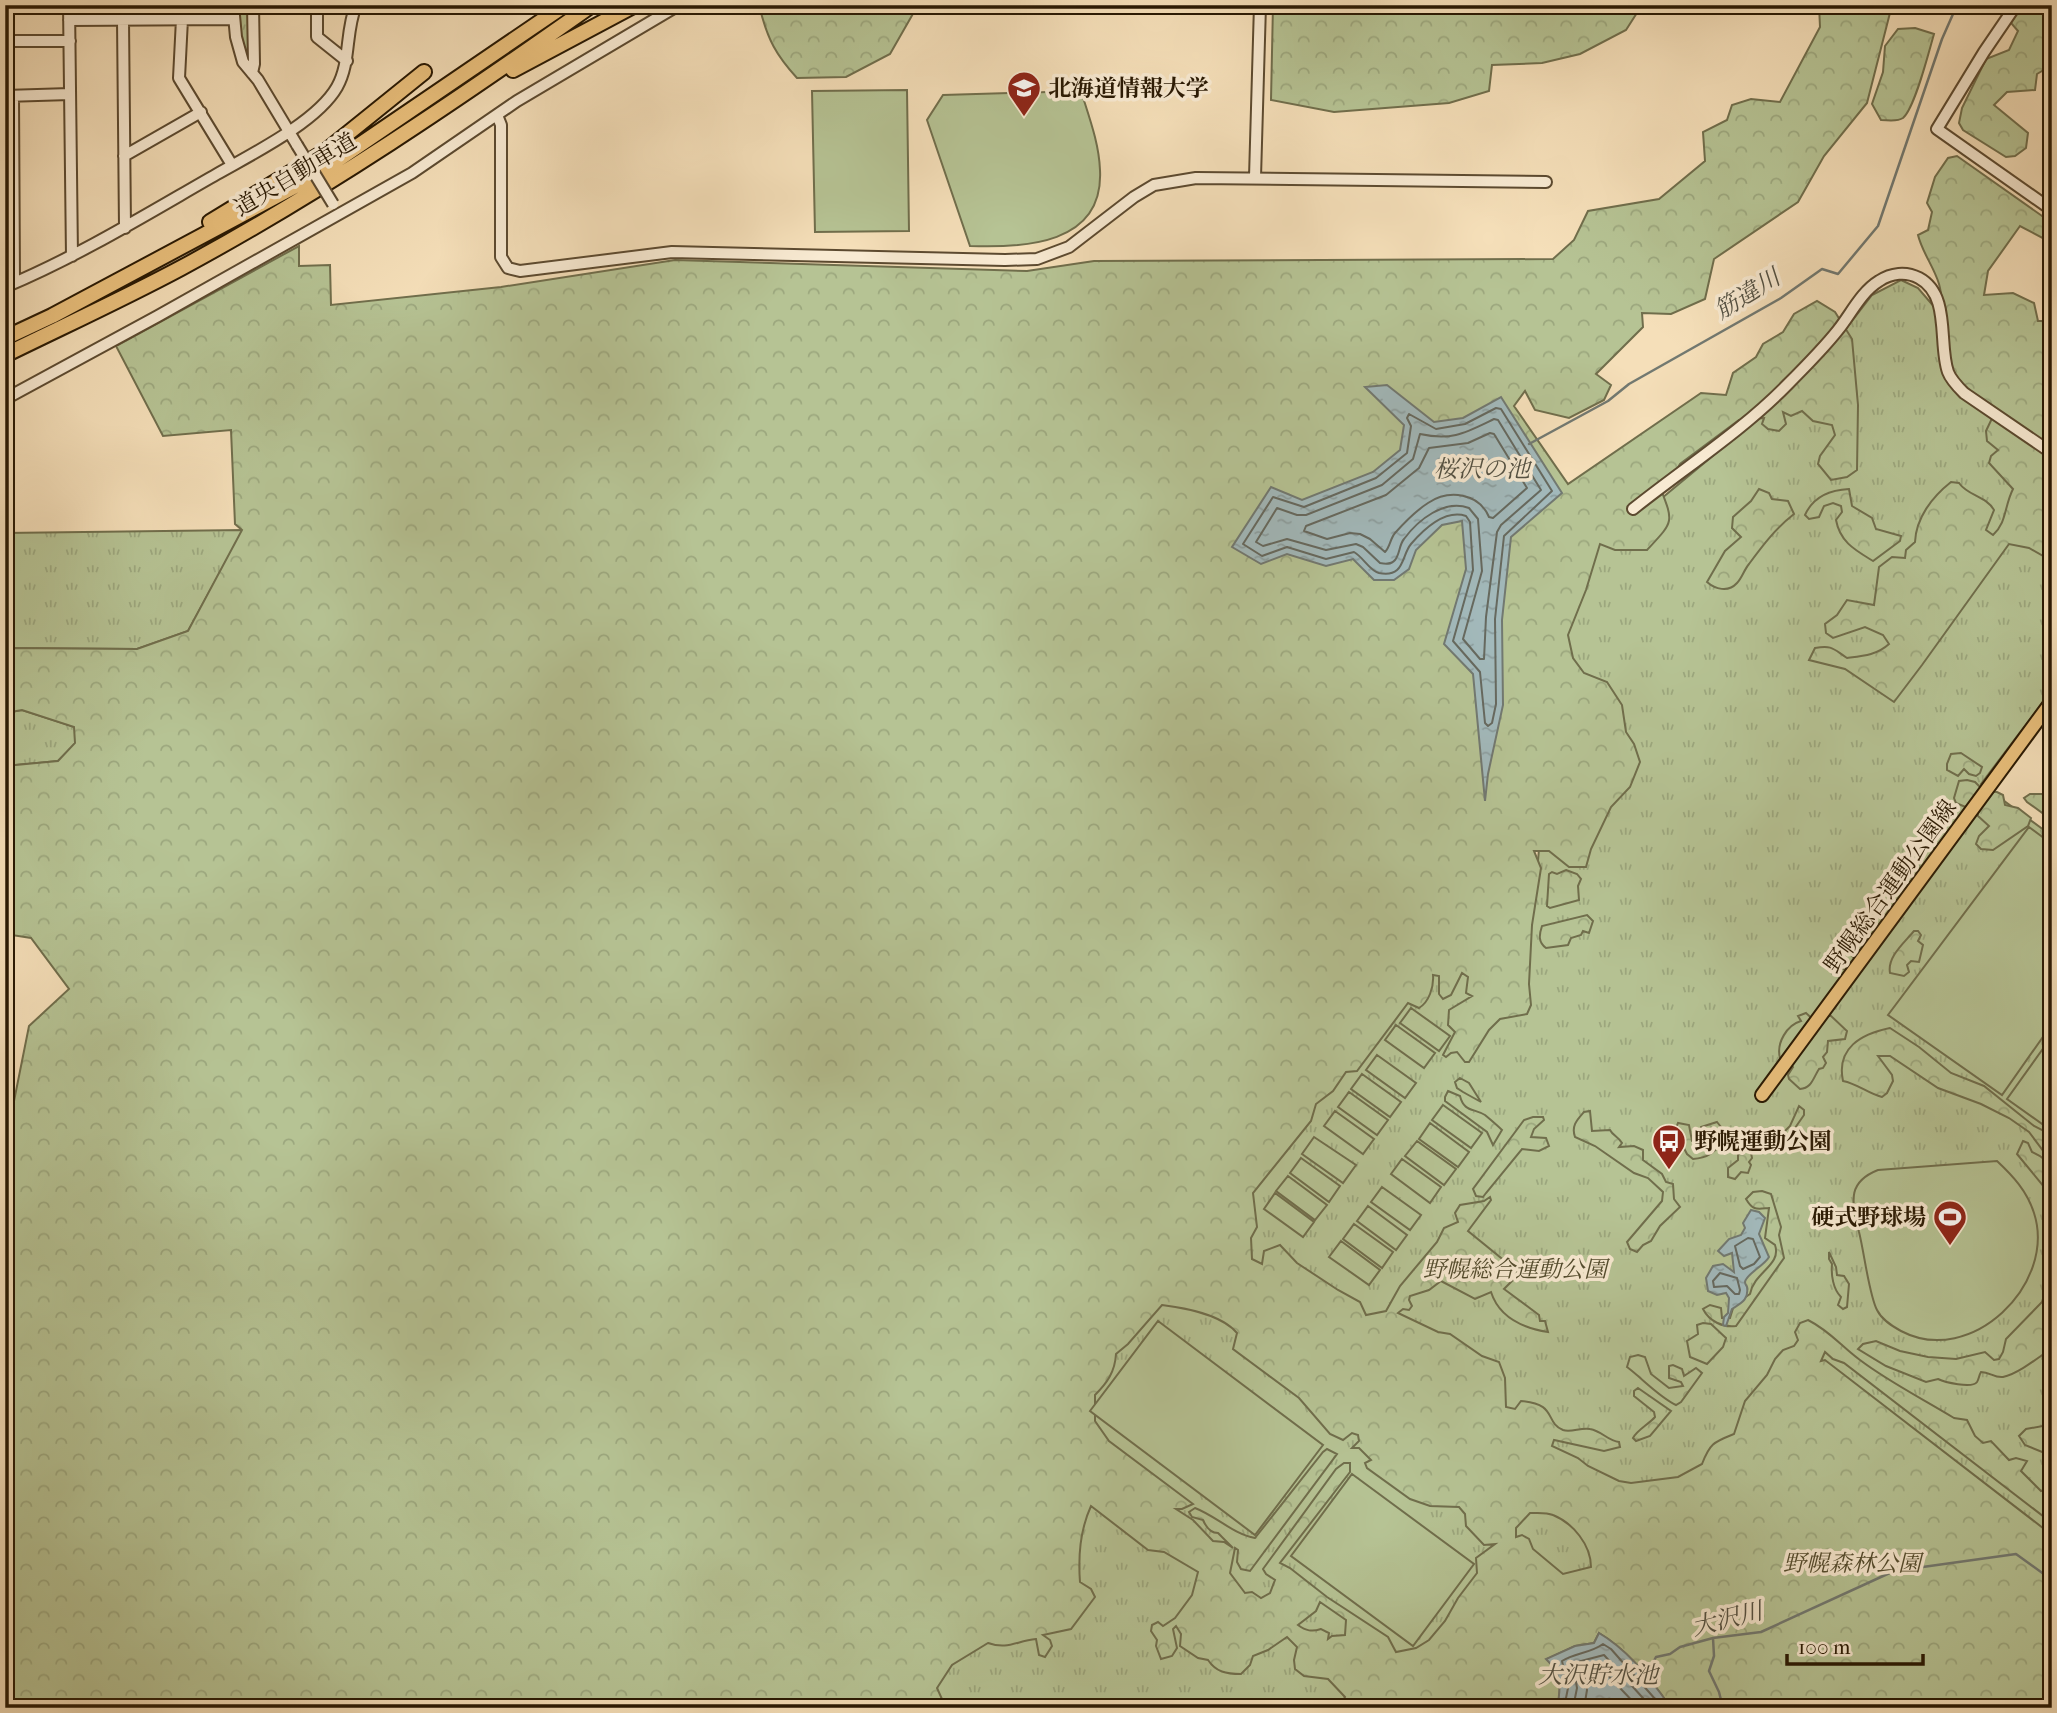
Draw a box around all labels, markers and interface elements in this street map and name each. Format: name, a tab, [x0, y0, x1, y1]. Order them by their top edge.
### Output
school or university icon: 北海道情報大学	[1005, 69, 1043, 118]
place label: 北海道情報大学	[1048, 75, 1209, 102]
street label: 道央自動車道	[229, 127, 361, 222]
water label: 筋違川	[1709, 261, 1787, 325]
water label: 桜沢の池	[1434, 455, 1533, 483]
street label: 野幌総合運動公園線	[1819, 795, 1962, 978]
bus stop icon: 野幌運動公園	[1650, 1122, 1688, 1171]
place label: 野幌運動公園	[1694, 1128, 1832, 1155]
sports icon: 硬式野球場	[1931, 1198, 1969, 1247]
place label: 硬式野球場	[1811, 1204, 1926, 1231]
park label: 野幌総合運動公園	[1423, 1256, 1611, 1283]
park label: 野幌森林公園	[1783, 1550, 1925, 1577]
water label: 大沢川	[1689, 1596, 1768, 1641]
scale bar	[1787, 1622, 1924, 1666]
text: 100 m	[1798, 1635, 1851, 1659]
water label: 大沢貯水池	[1538, 1661, 1661, 1689]

